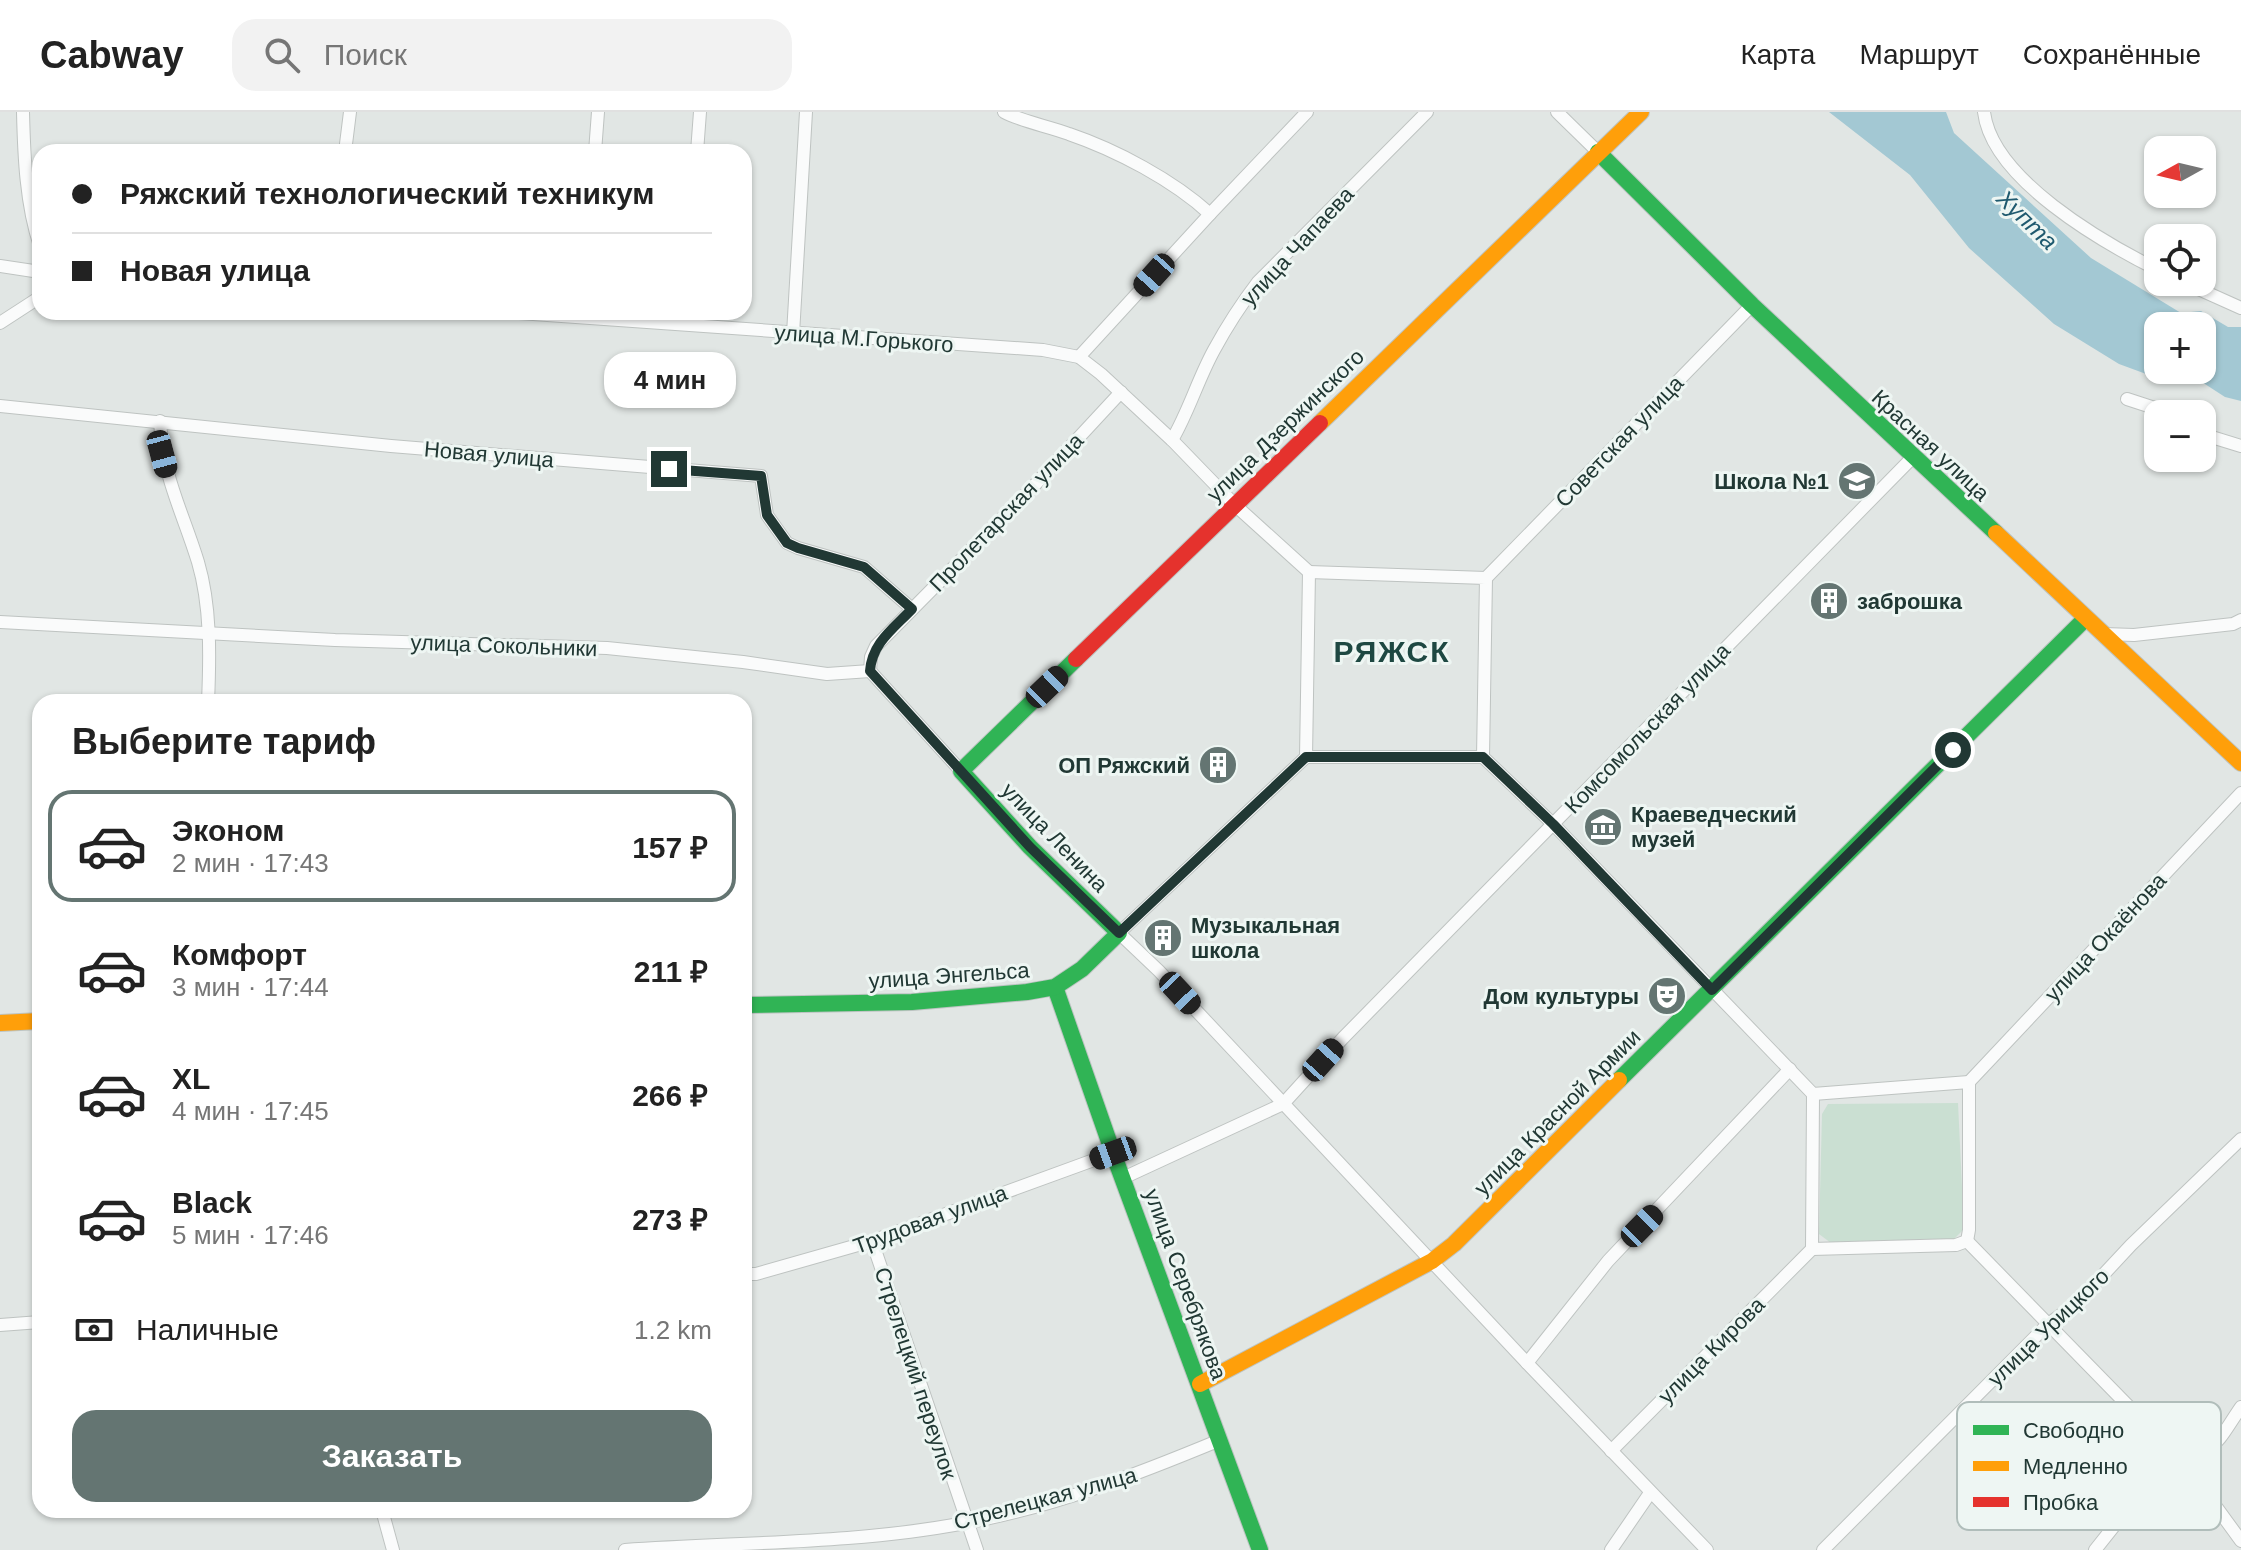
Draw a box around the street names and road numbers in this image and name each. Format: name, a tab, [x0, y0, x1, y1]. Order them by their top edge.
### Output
street label: улица Чапаева	[1236, 181, 1359, 311]
street label: улица М.Горького	[774, 320, 954, 357]
street label: улица Дзержинского	[1202, 344, 1369, 507]
street label: Советская улица	[1550, 370, 1689, 512]
street label: Красная улица	[1867, 385, 1995, 507]
street label: Пролетарская улица	[924, 427, 1089, 597]
street label: Новая улица	[423, 436, 556, 473]
street label: улица Сокольники	[410, 630, 598, 661]
street label: Комсомольская улица	[1560, 638, 1736, 819]
street label: улица Ленина	[996, 778, 1114, 898]
street label: улица Окаёнова	[2040, 867, 2172, 1007]
street label: улица Энгельса	[868, 957, 1031, 994]
street label: улица Красной Армии	[1469, 1024, 1645, 1200]
street label: Трудовая улица	[850, 1180, 1011, 1259]
street label: улица Серебрякова	[1139, 1185, 1232, 1384]
street label: улица Урицкого	[1983, 1263, 2114, 1391]
street label: Стрелецкий переулок	[869, 1264, 962, 1483]
street label: улица Кирова	[1653, 1292, 1770, 1409]
street label: Стрелецкая улица	[951, 1462, 1140, 1535]

